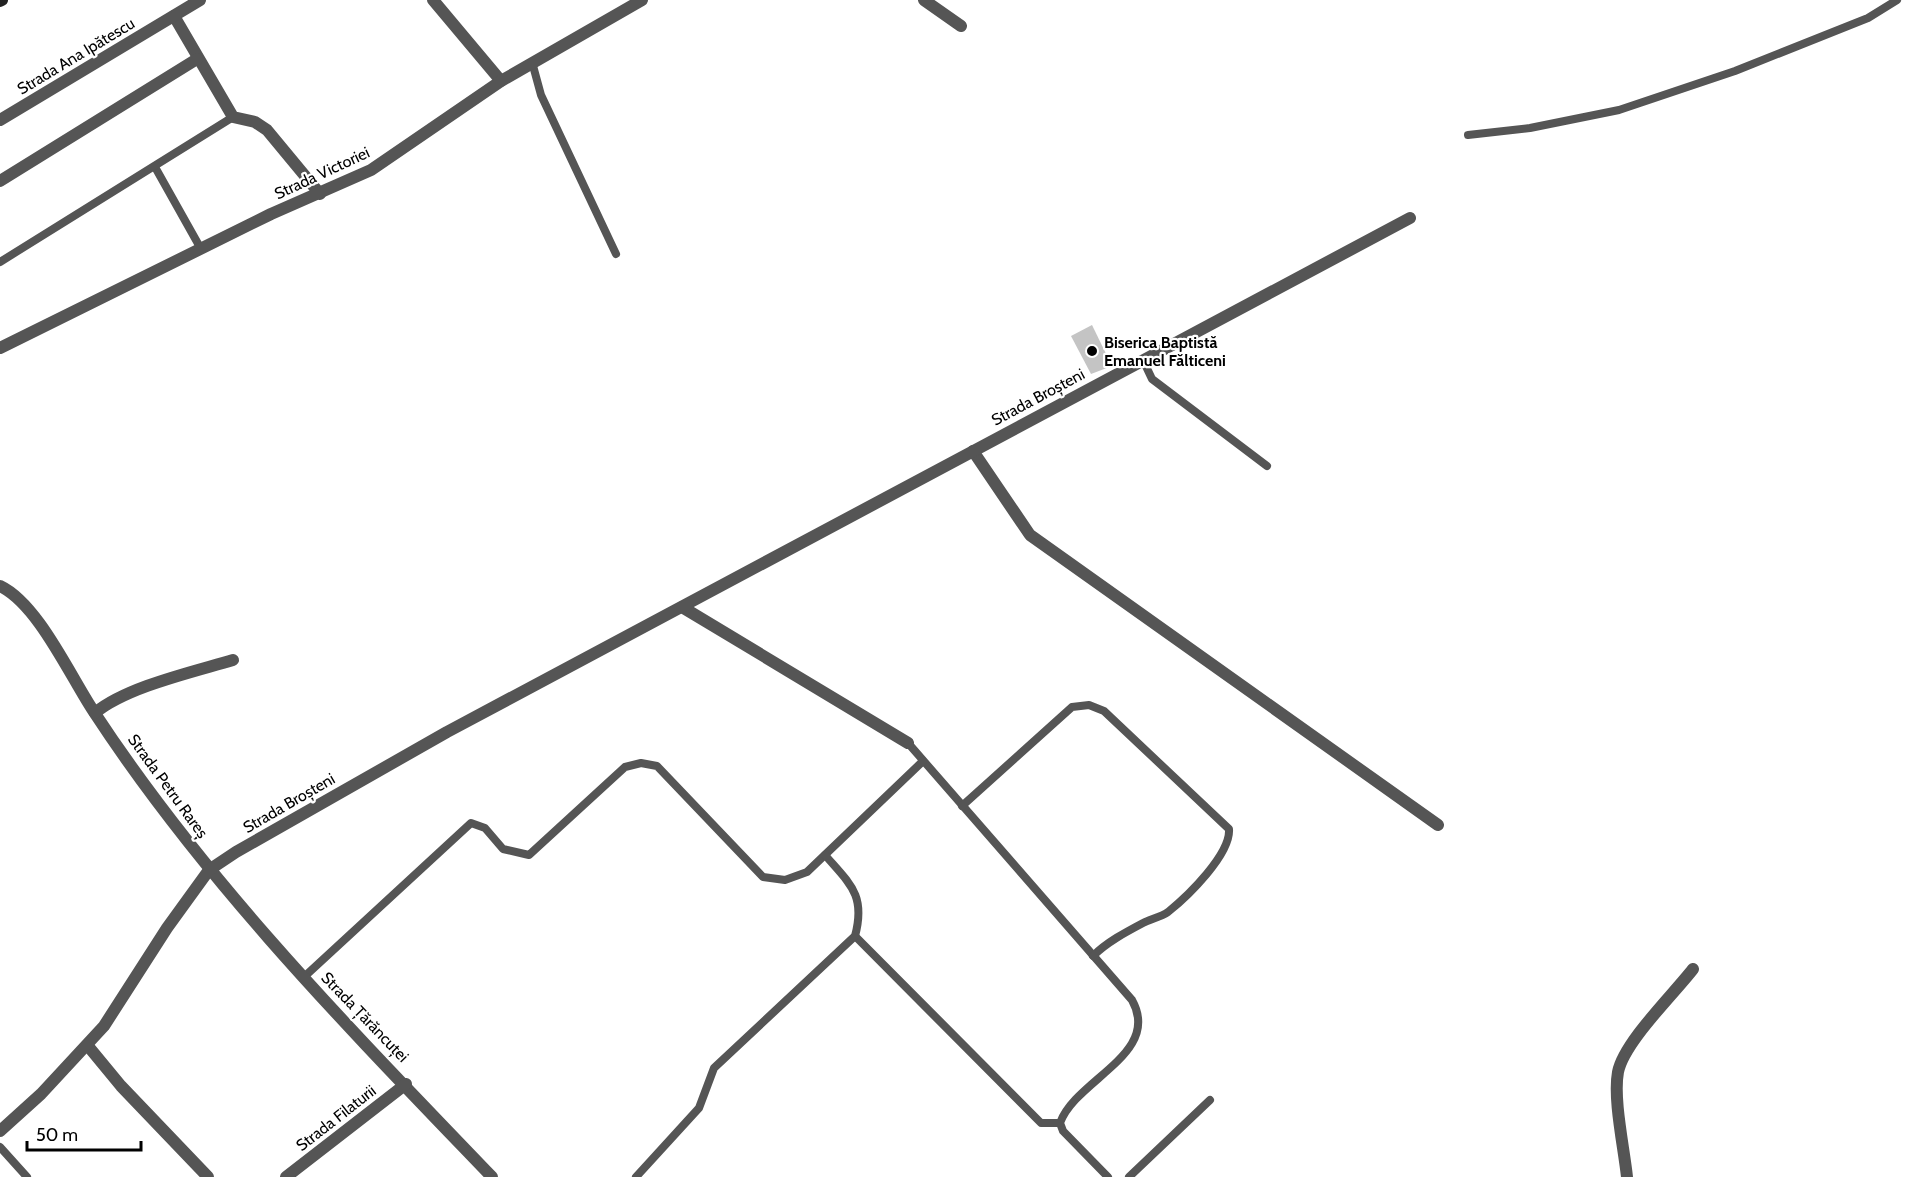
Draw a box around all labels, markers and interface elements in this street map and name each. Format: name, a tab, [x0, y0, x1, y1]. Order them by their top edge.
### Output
street label: Strada Ana Ipătescu	[14, 13, 138, 99]
street label: Strada Victoriei	[272, 143, 372, 203]
place label: Biserica Baptistă Emanuel Fălticeni	[1104, 333, 1226, 370]
marker: Biserica Baptistă Emanuel Fălticeni	[1085, 344, 1099, 358]
street label: Strada Broșteni	[988, 364, 1088, 430]
street label: Strada Petru Rareș	[123, 730, 212, 843]
street label: Strada Broșteni	[240, 769, 339, 838]
street label: Strada Țărăncuței	[317, 968, 413, 1067]
street label: Strada Filaturii	[292, 1081, 380, 1155]
scale bar	[27, 1114, 141, 1152]
text: 50 m	[36, 1124, 78, 1146]

